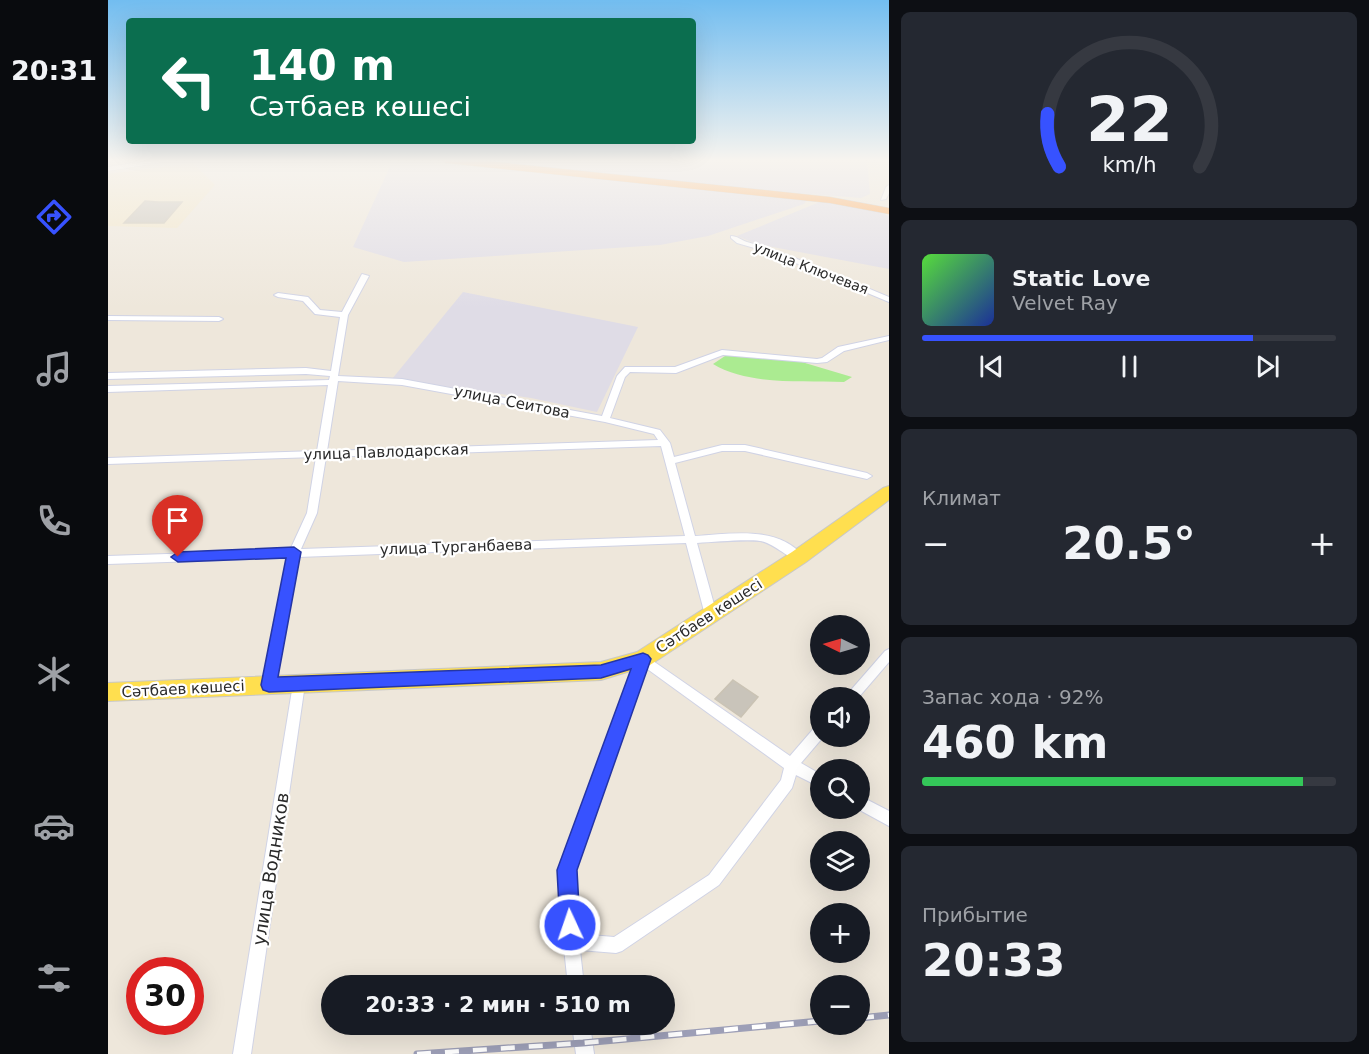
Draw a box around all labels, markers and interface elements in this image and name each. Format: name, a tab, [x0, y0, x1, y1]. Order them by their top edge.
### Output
text: 140 m	[249, 41, 395, 90]
icon: left	[150, 42, 228, 120]
text: 20:31	[11, 55, 97, 86]
text: 22	[1086, 83, 1172, 156]
text: Сәтбаев көшесі	[249, 91, 471, 122]
text: km/h	[1102, 153, 1156, 178]
icon: directions	[33, 196, 75, 238]
street label: улица Ключевая	[751, 239, 871, 297]
text: Static Love	[1012, 266, 1150, 291]
text: Velvet Ray	[1012, 291, 1118, 315]
icon: music	[33, 348, 75, 390]
icon: previous	[975, 350, 1008, 383]
icon: pause	[1113, 350, 1146, 383]
icon: next	[1251, 350, 1284, 383]
street label: улица Сеитова	[452, 382, 572, 422]
street label: улица Павлодарская	[303, 440, 469, 464]
text: Климат	[922, 486, 1001, 510]
pin	[152, 495, 203, 557]
icon: phone	[33, 500, 75, 542]
icon: arrive	[161, 504, 194, 537]
text: 20.5°	[1062, 517, 1196, 570]
text: −	[922, 524, 950, 563]
text: +	[1308, 524, 1336, 563]
street label: улица Турганбаева	[379, 535, 533, 559]
street label: Сәтбаев көшесі	[652, 575, 766, 657]
north arrow	[810, 615, 870, 675]
map controls	[810, 615, 870, 1035]
icon: climate	[33, 653, 75, 695]
street label: Сәтбаев көшесі	[121, 677, 245, 701]
text: Запас хода · 92%	[922, 685, 1103, 709]
button: sound	[810, 687, 870, 747]
text: 460 km	[922, 716, 1108, 769]
button: search	[810, 759, 870, 819]
street label: улица Водников	[248, 791, 293, 947]
icon: car	[33, 805, 75, 847]
button: layers	[810, 831, 870, 891]
position arrow	[538, 893, 602, 957]
button: +	[810, 903, 870, 963]
text: Прибытие	[922, 903, 1028, 927]
text: 20:33	[922, 934, 1065, 987]
icon: filters	[33, 957, 75, 999]
speed limit sign: 30	[126, 957, 204, 1035]
button: −	[810, 975, 870, 1035]
text: 20:33 · 2 мин · 510 m	[365, 992, 631, 1017]

